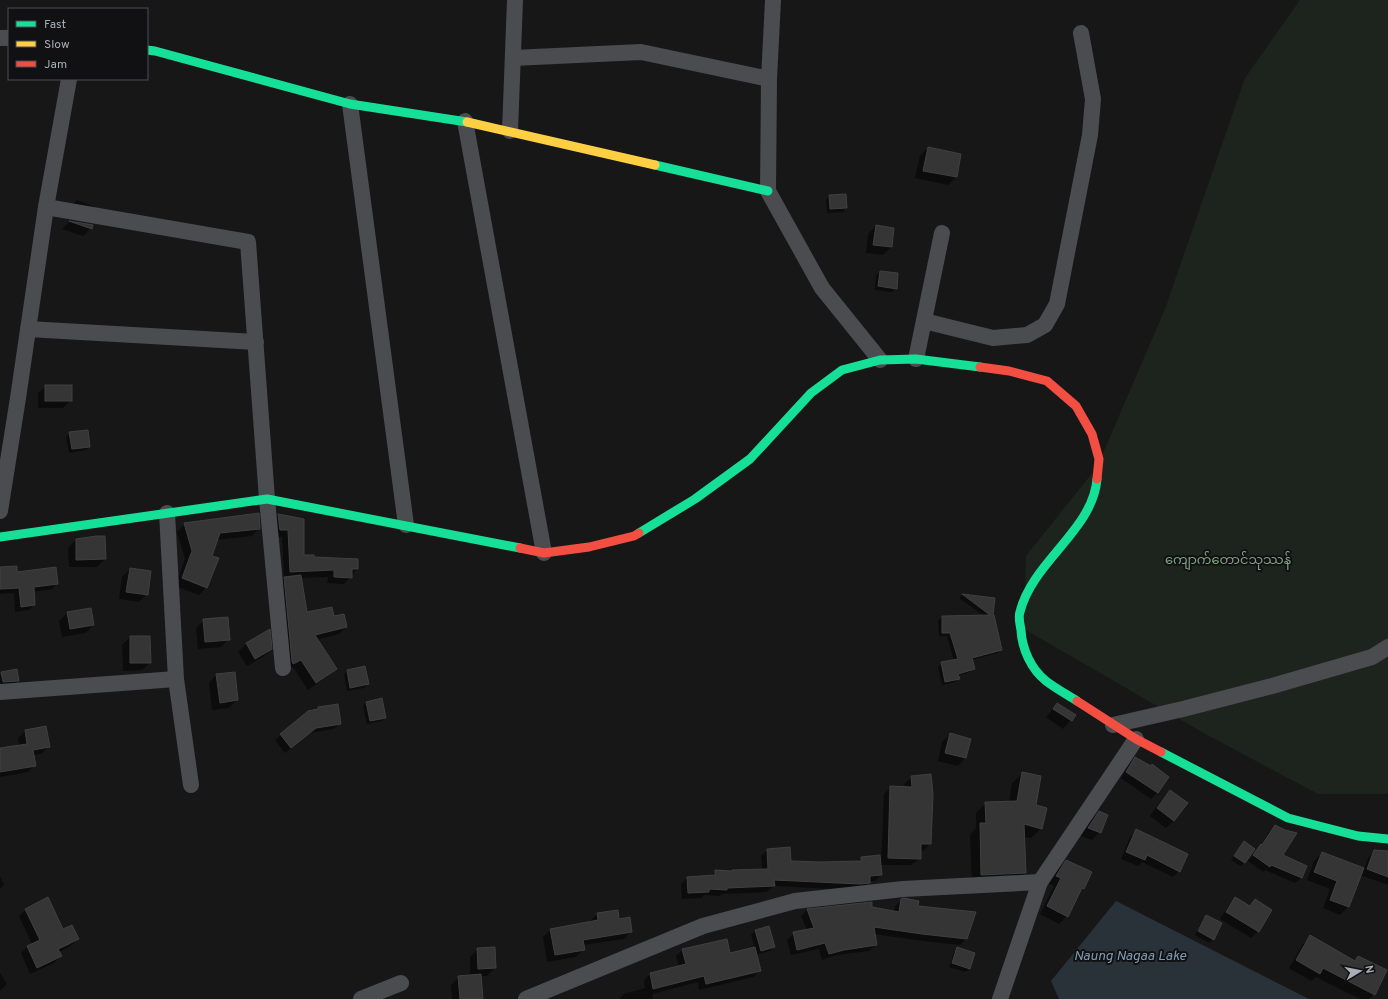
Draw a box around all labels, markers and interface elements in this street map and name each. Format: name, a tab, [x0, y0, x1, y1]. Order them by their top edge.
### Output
legend	[8, 8, 148, 80]
text: Fast	[44, 17, 66, 33]
text: Slow	[44, 37, 70, 53]
text: Jam	[44, 57, 67, 73]
park label: ကျောက်တောင်သုဿန်	[1165, 551, 1291, 570]
water label: Naung Nagaa Lake	[1074, 948, 1187, 965]
north arrow	[1340, 951, 1380, 991]
text: N	[1361, 964, 1376, 975]

